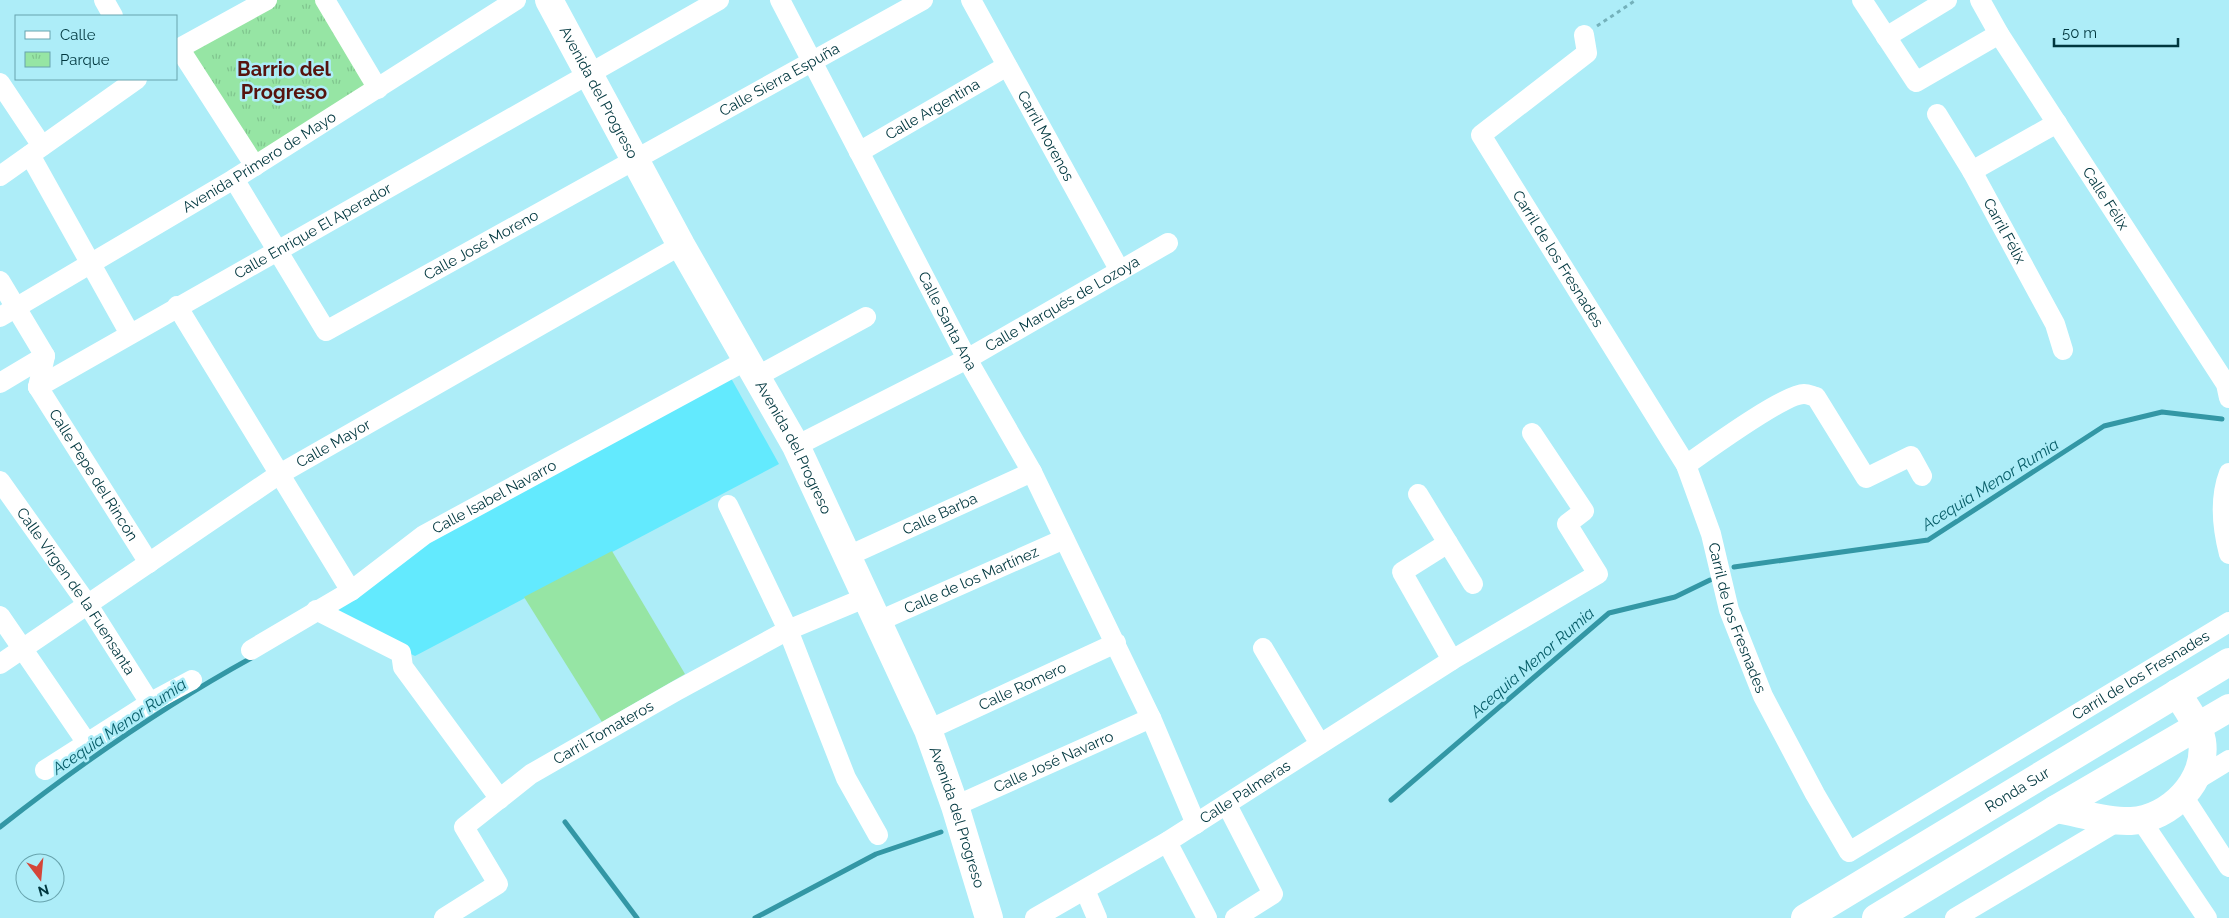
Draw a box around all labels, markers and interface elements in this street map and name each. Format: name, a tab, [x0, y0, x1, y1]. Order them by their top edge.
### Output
legend	[15, 15, 178, 80]
scale bar	[2054, 15, 2178, 47]
street label: Avenida del Progreso	[556, 23, 642, 162]
text: 50 m	[2062, 24, 2097, 42]
text: Calle	[60, 26, 96, 44]
street label: Calle Sierra Espuña	[716, 39, 842, 120]
text: Parque	[60, 51, 110, 69]
district label: Barrio del Progreso	[237, 57, 332, 104]
street label: Calle Argentina	[882, 75, 983, 144]
street label: Carril Morenos	[1014, 87, 1078, 184]
street label: Avenida Primero de Mayo	[179, 107, 340, 216]
street label: Calle Félix	[2079, 164, 2133, 234]
street label: Calle Enrique El Aperador	[231, 179, 395, 283]
street label: Carril de los Fresnades	[1509, 187, 1607, 330]
street label: Carril Félix	[1979, 195, 2030, 267]
street label: Calle José Moreno	[421, 206, 542, 284]
street label: Calle Marqués de Lozoya	[982, 252, 1143, 355]
street label: Calle Santa Ana	[914, 269, 981, 374]
street label: Avenida del Progreso	[752, 377, 835, 517]
street label: Calle Pepe del Rincón	[45, 406, 142, 544]
street label: Calle Mayor	[293, 415, 374, 472]
water label: Acequia Menor Rumia	[1917, 434, 2063, 535]
street label: Calle Isabel Navarro	[429, 456, 560, 538]
street label: Calle Barba	[900, 489, 980, 539]
street label: Calle Virgen de la Fuensanta	[13, 504, 139, 678]
street label: Carril de los Fresnades	[1704, 541, 1770, 696]
street label: Calle de los Martínez	[901, 542, 1041, 618]
water label: Acequia Menor Rumia	[1466, 603, 1598, 722]
street label: Carril de los Fresnades	[2069, 627, 2213, 724]
street label: Calle Romero	[976, 658, 1069, 714]
water label: Acequia Menor Rumia	[48, 674, 190, 779]
street label: Carril Tomateros	[550, 697, 657, 768]
street label: Calle José Navarro	[991, 727, 1116, 796]
street label: Avenida del Progreso	[926, 744, 988, 890]
street label: Calle Palmeras	[1196, 757, 1294, 828]
street label: Ronda Sur	[1982, 763, 2053, 816]
north arrow	[15, 853, 65, 903]
text: N	[36, 881, 51, 900]

